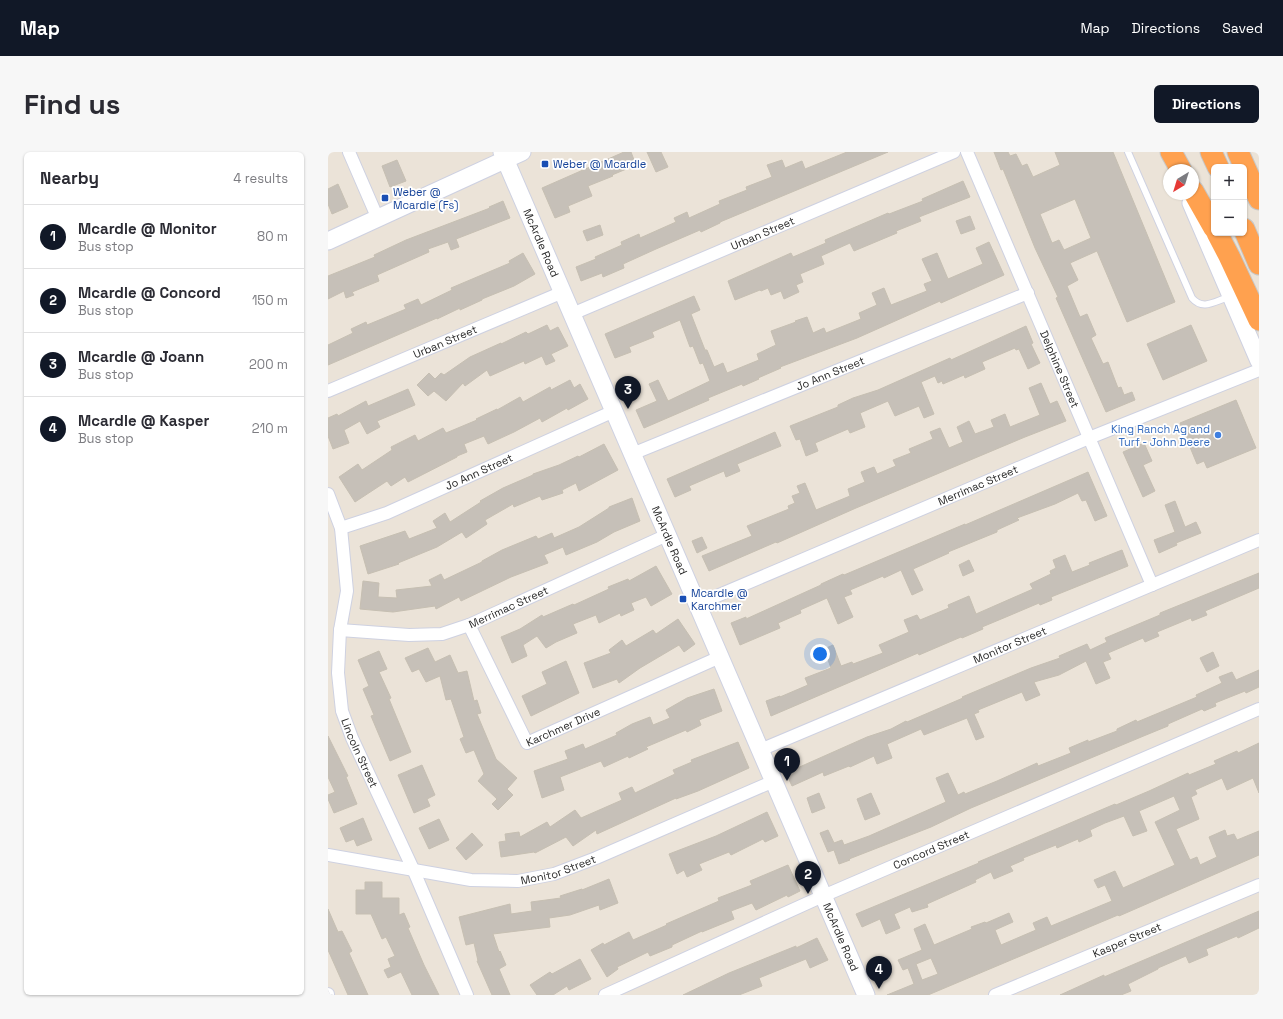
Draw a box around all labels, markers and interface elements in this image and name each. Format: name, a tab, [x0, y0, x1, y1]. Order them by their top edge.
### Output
text: Map	[20, 16, 60, 41]
text: Map	[1080, 19, 1110, 37]
text: Directions	[1132, 19, 1200, 37]
text: Saved	[1222, 19, 1263, 37]
button: Directions	[1154, 85, 1259, 123]
text: Find us	[24, 86, 121, 122]
place label: Weber @ Mcardle	[553, 157, 646, 171]
marker: Weber @ Mcardle	[540, 159, 550, 169]
north arrow	[1163, 164, 1199, 200]
map controls	[1211, 164, 1247, 236]
button: +	[1211, 164, 1247, 200]
text: Nearby	[40, 167, 99, 189]
text: 4 results	[233, 170, 288, 187]
place label: Weber @ Mcardle (Fs)	[393, 185, 458, 212]
marker: Weber @ Mcardle (Fs)	[380, 193, 390, 203]
button: −	[1211, 200, 1247, 236]
street label: McArdle Road	[520, 207, 562, 279]
street label: Urban Street	[728, 213, 797, 253]
text: Mcardle @ Monitor	[78, 219, 217, 238]
text: 1	[50, 228, 56, 245]
text: 80 m	[257, 228, 288, 245]
text: Bus stop	[78, 238, 134, 255]
text: Mcardle @ Concord	[78, 283, 221, 302]
text: 2	[49, 292, 57, 309]
text: 150 m	[252, 292, 288, 309]
text: Bus stop	[78, 302, 134, 319]
street label: Urban Street	[411, 322, 479, 361]
street label: Delphine Street	[1037, 328, 1082, 410]
text: Mcardle @ Joann	[78, 347, 204, 366]
street label: Jo Ann Street	[794, 353, 867, 394]
text: 3	[49, 356, 57, 373]
text: 200 m	[249, 356, 288, 373]
text: Bus stop	[78, 366, 134, 383]
pin: 3	[615, 376, 641, 409]
text: Mcardle @ Kasper	[78, 411, 209, 430]
text: 4	[49, 420, 57, 437]
text: 210 m	[252, 420, 288, 437]
place label: King Ranch Ag and Turf - John Deere	[1111, 422, 1210, 449]
text: Bus stop	[78, 430, 134, 447]
marker: King Ranch Ag and Turf - John Deere	[1213, 430, 1223, 440]
street label: Jo Ann Street	[443, 450, 515, 493]
street label: Merrimac Street	[936, 462, 1020, 508]
street label: McArdle Road	[649, 504, 691, 577]
street label: Merrimac Street	[467, 583, 550, 631]
place label: Mcardle @ Karchmer	[691, 586, 748, 613]
marker: Mcardle @ Karchmer	[678, 594, 688, 604]
street label: Monitor Street	[971, 623, 1048, 666]
your location	[810, 644, 830, 664]
street label: Karchmer Drive	[524, 704, 602, 750]
street label: Lincoln Street	[338, 716, 381, 790]
pin: 1	[774, 748, 800, 781]
street label: Concord Street	[891, 827, 971, 872]
street label: Monitor Street	[519, 852, 598, 887]
pin: 2	[795, 861, 821, 894]
street label: McArdle Road	[820, 901, 862, 973]
street label: Kasper Street	[1091, 919, 1163, 961]
pin: 4	[866, 956, 892, 989]

